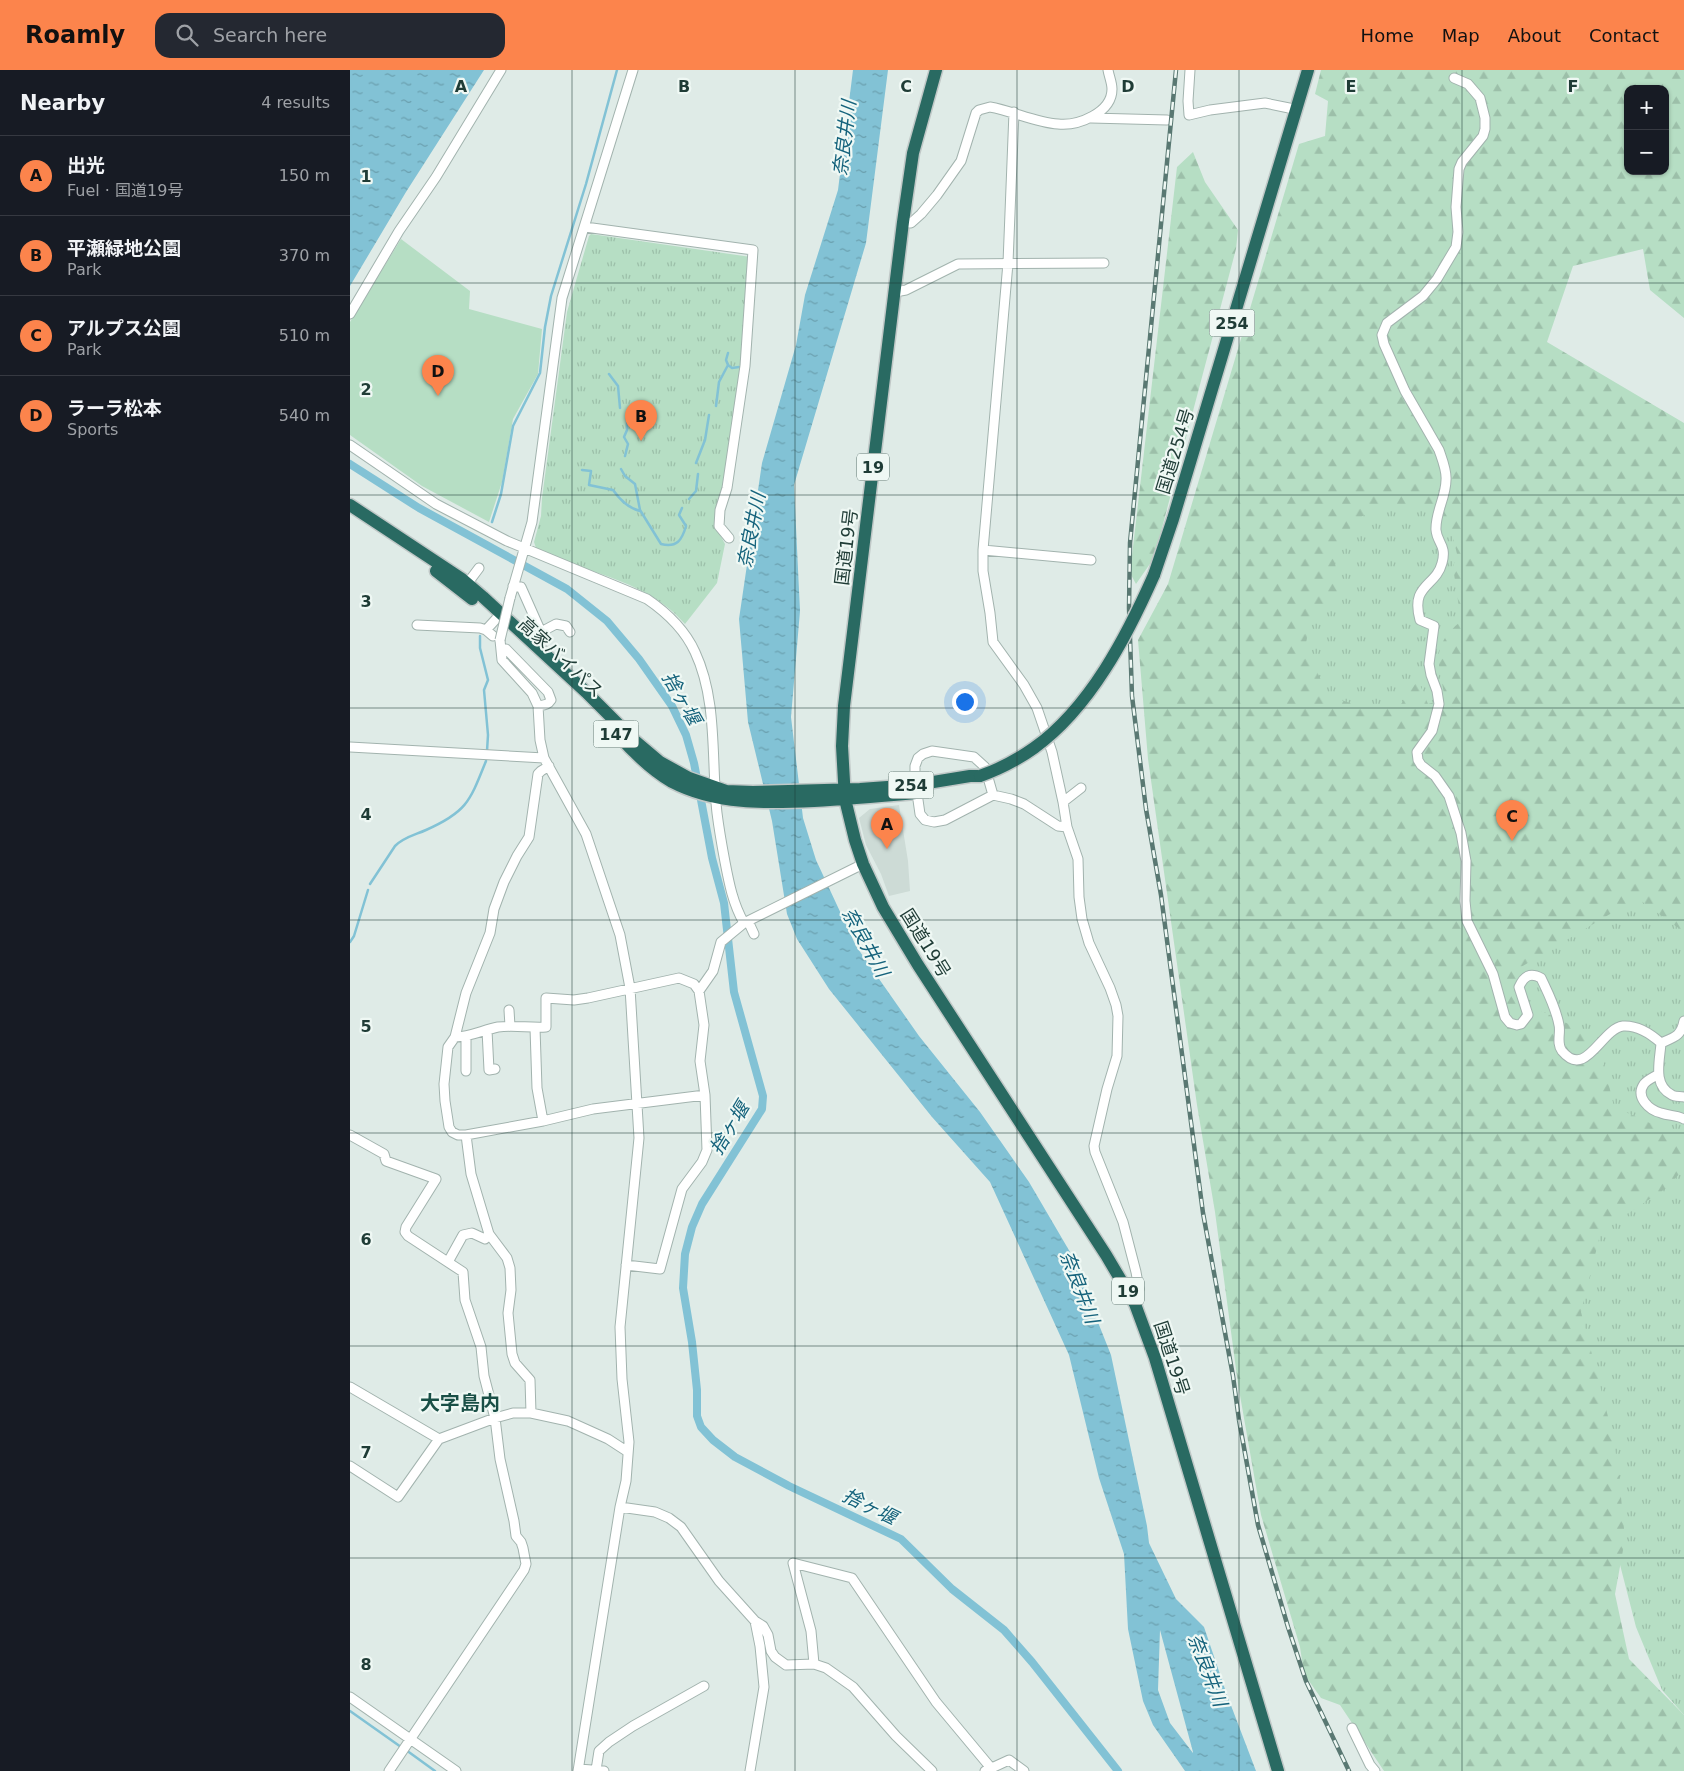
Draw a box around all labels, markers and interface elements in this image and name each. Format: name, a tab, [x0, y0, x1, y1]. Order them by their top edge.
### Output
search box	[155, 13, 505, 58]
text: Roamly	[25, 21, 125, 49]
icon: search	[173, 21, 201, 49]
text: Search here	[213, 24, 327, 46]
text: Home	[1361, 25, 1414, 46]
text: Map	[1442, 25, 1480, 46]
text: About	[1508, 25, 1561, 46]
text: Contact	[1589, 25, 1659, 46]
text: A	[455, 77, 468, 96]
text: B	[678, 77, 690, 96]
text: C	[900, 77, 912, 96]
text: D	[1121, 77, 1135, 96]
text: E	[1346, 77, 1356, 96]
text: F	[1568, 77, 1578, 96]
map controls	[1624, 85, 1669, 175]
button: +	[1624, 85, 1669, 130]
text: Nearby	[20, 91, 105, 115]
text: 4 results	[261, 93, 330, 112]
water label: 奈良井川	[828, 97, 860, 177]
button: −	[1624, 130, 1669, 175]
text: 出光	[67, 154, 105, 176]
text: A	[30, 166, 42, 185]
text: 150 m	[279, 166, 330, 185]
text: 1	[360, 167, 372, 186]
text: Fuel · 国道19号	[67, 181, 183, 200]
text: 平瀬緑地公園	[67, 237, 181, 259]
text: B	[30, 246, 42, 265]
text: 370 m	[279, 246, 330, 265]
text: Park	[67, 260, 102, 279]
road number: 254	[1210, 310, 1254, 336]
text: アルプス公園	[67, 317, 181, 339]
text: C	[30, 326, 42, 345]
text: 510 m	[279, 326, 330, 345]
text: Park	[67, 340, 102, 359]
pin: D	[422, 355, 454, 396]
text: 2	[360, 380, 372, 399]
text: ラーラ松本	[67, 397, 162, 419]
pin: B	[625, 400, 657, 441]
text: D	[29, 406, 43, 425]
text: 540 m	[279, 406, 330, 425]
street label: 国道254号	[1152, 406, 1198, 496]
text: Sports	[67, 420, 118, 439]
road number: 19	[857, 454, 889, 481]
water label: 奈良井川	[733, 489, 769, 569]
street label: 国道19号	[831, 508, 861, 586]
text: 3	[360, 592, 372, 611]
street label: 高家バイパス	[514, 613, 608, 701]
water label: 捨ヶ堰	[658, 668, 707, 731]
your location	[952, 689, 978, 715]
road number: 147	[594, 721, 638, 748]
road number: 254	[888, 772, 934, 798]
pin: C	[1496, 800, 1528, 841]
text: 4	[360, 805, 372, 824]
pin: A	[871, 808, 903, 849]
water label: 奈良井川	[838, 903, 895, 982]
street label: 国道19号	[897, 905, 955, 981]
text: 5	[360, 1017, 372, 1036]
water label: 捨ヶ堰	[705, 1095, 755, 1158]
text: 6	[360, 1230, 372, 1249]
water label: 奈良井川	[1056, 1248, 1105, 1328]
road number: 19	[1112, 1278, 1144, 1304]
street label: 国道19号	[1150, 1318, 1194, 1398]
district label: 大字島内	[420, 1391, 500, 1415]
text: 7	[360, 1443, 372, 1462]
water label: 捨ヶ堰	[840, 1484, 903, 1530]
water label: 奈良井川	[1184, 1631, 1233, 1711]
text: 8	[360, 1655, 372, 1674]

